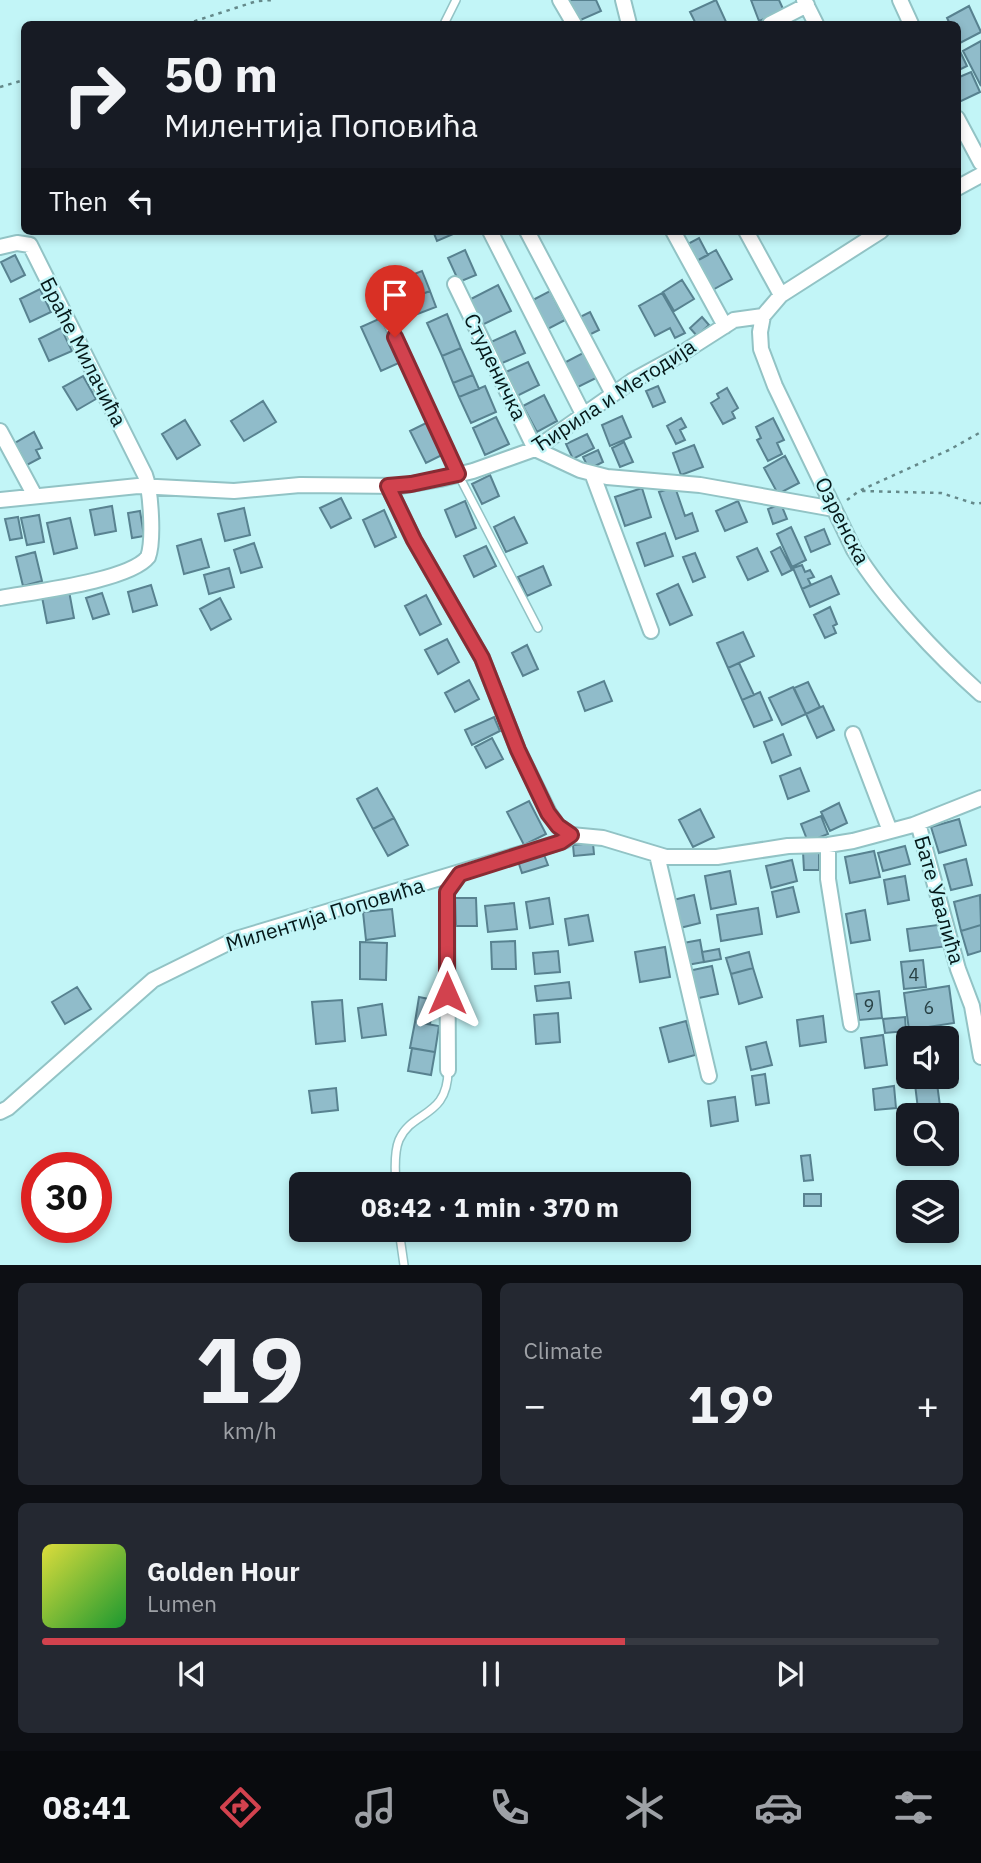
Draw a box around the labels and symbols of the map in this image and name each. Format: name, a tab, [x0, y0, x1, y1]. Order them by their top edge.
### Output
pin	[365, 265, 425, 337]
street label: Браће Милачића	[34, 272, 134, 431]
street label: Студеничка	[458, 308, 534, 425]
street label: Ћирила и Методија	[526, 332, 701, 459]
street label: Озренска	[809, 472, 877, 569]
street label: Бате Увалића	[908, 832, 972, 967]
street label: Милентија Поповића	[222, 871, 427, 958]
position arrow	[410, 956, 484, 1030]
house number: 4	[909, 963, 920, 986]
house number: 9	[864, 994, 874, 1017]
house number: 6	[924, 996, 934, 1019]
speed limit sign: 30	[21, 1152, 112, 1243]

